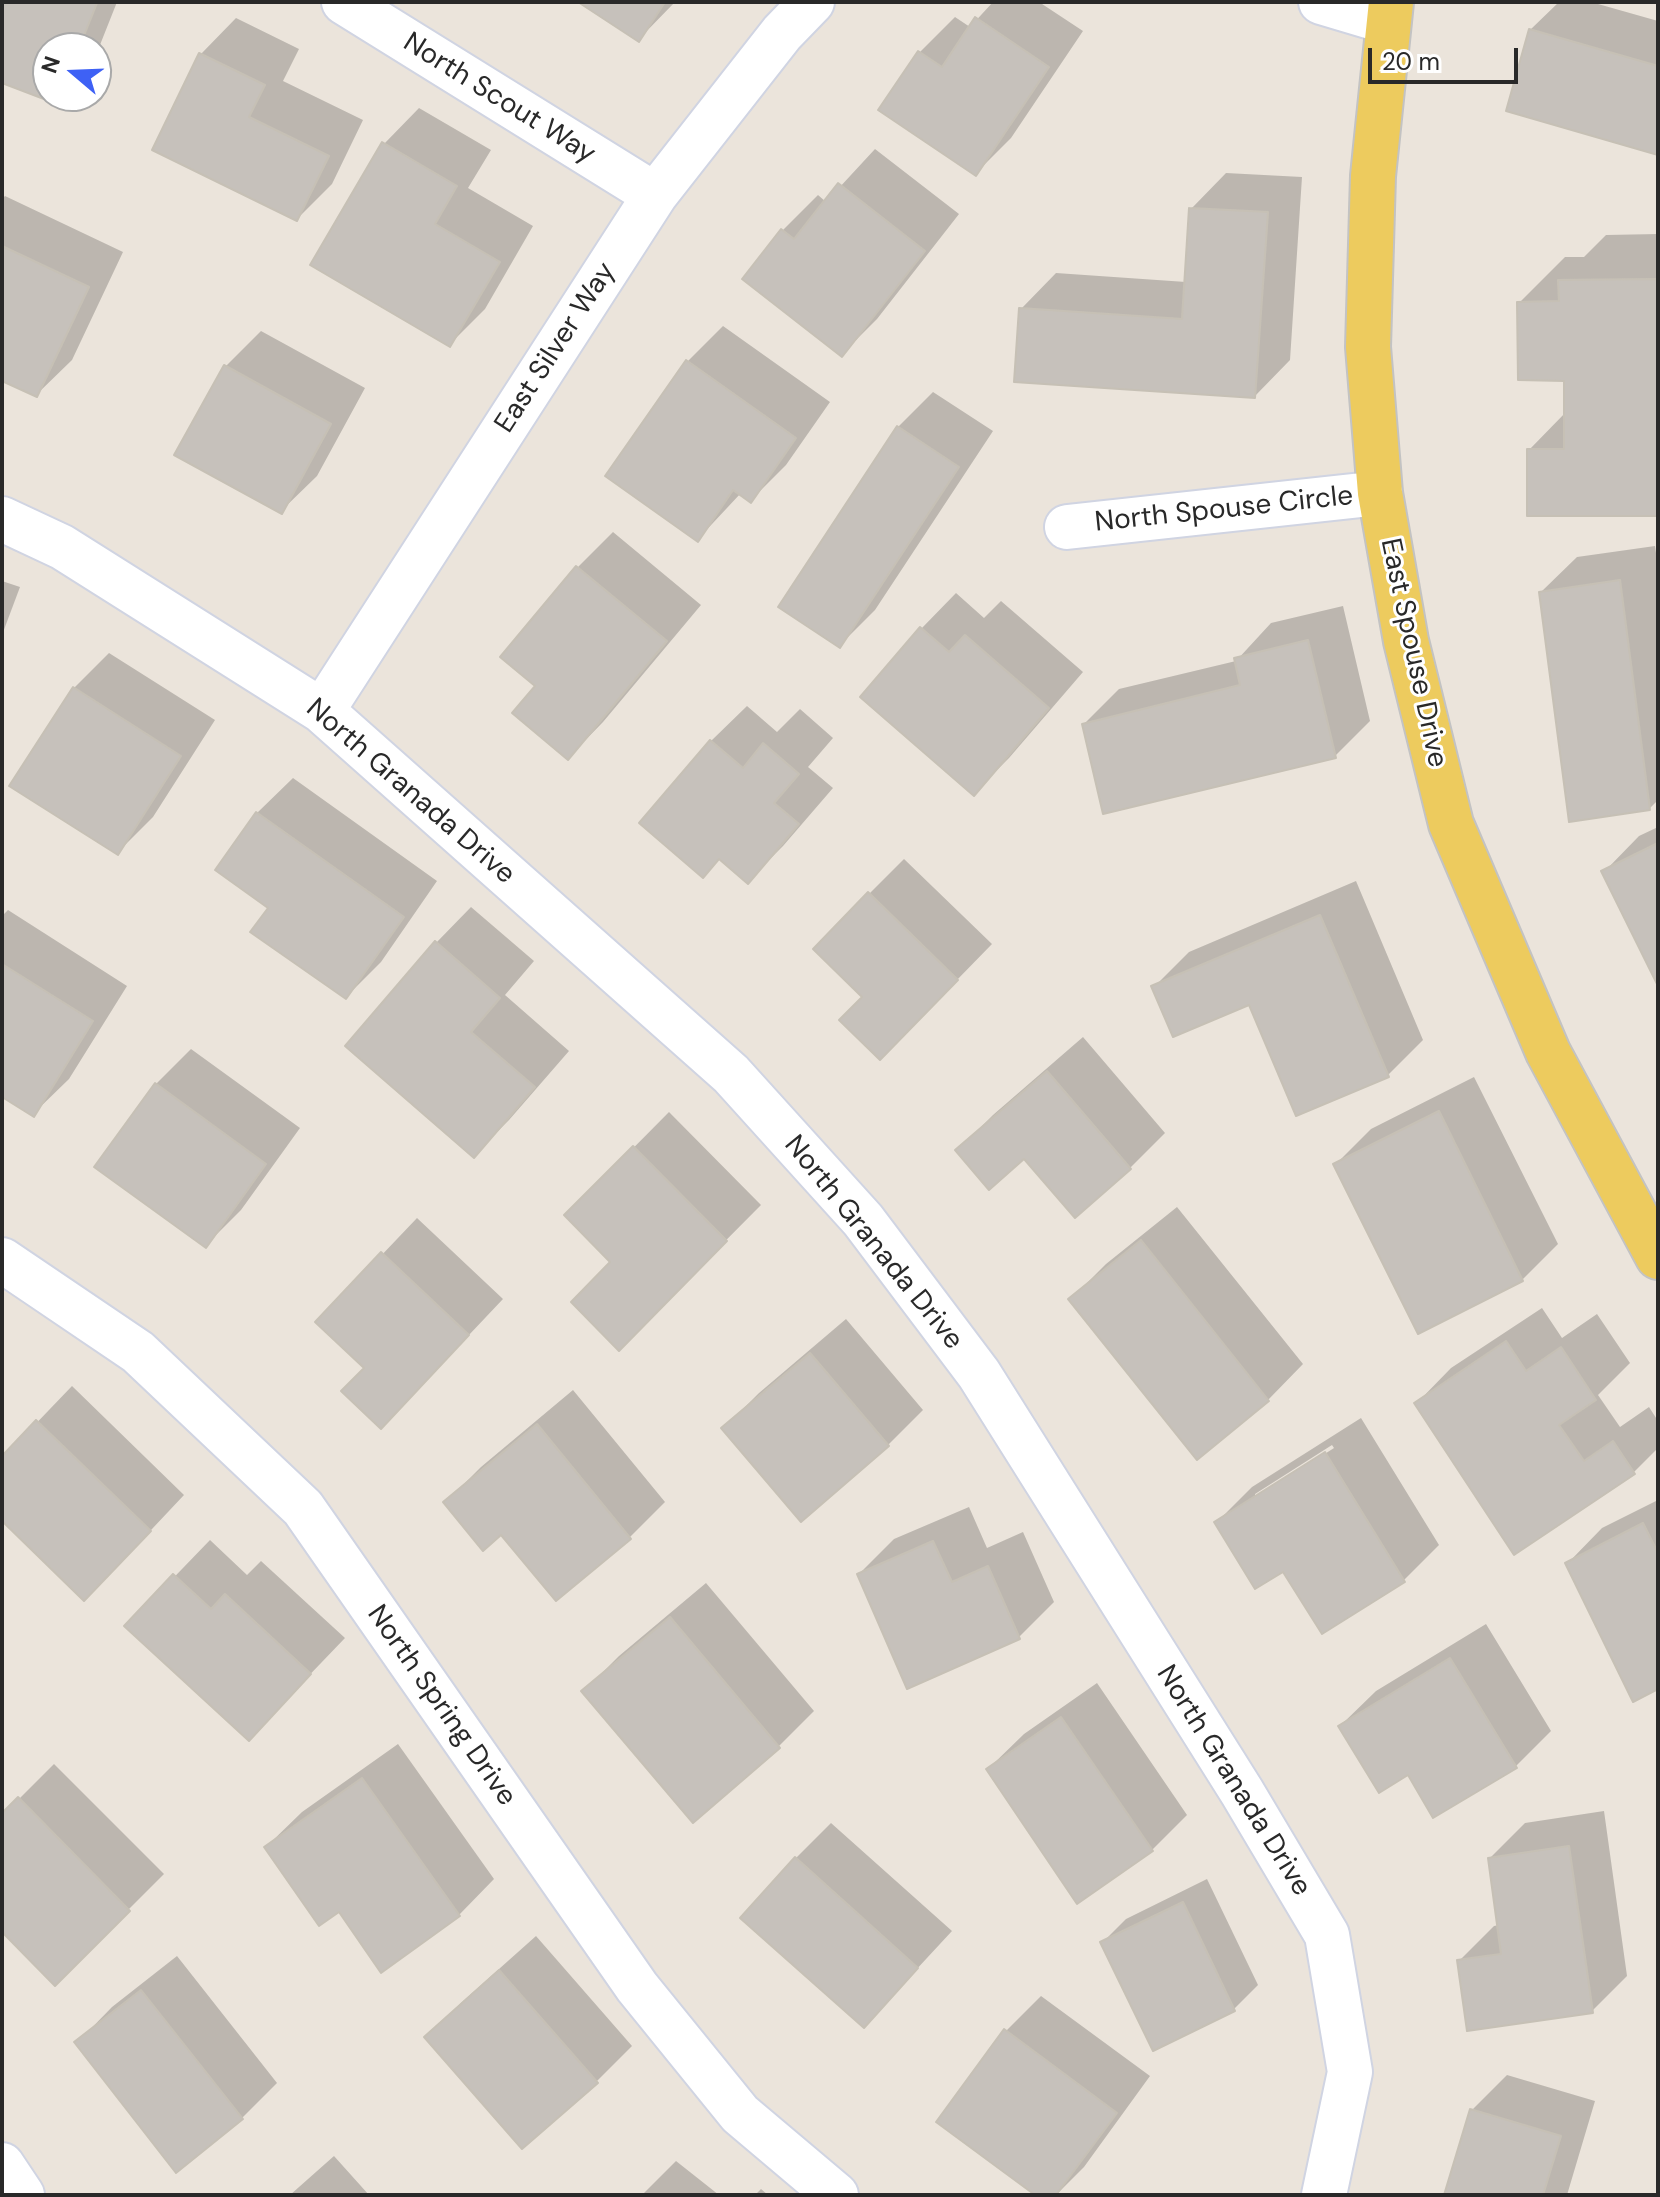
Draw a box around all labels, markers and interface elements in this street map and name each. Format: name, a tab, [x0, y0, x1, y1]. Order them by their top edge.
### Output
street label: North Scout Way	[397, 26, 601, 172]
north arrow	[32, 32, 112, 112]
scale bar	[1372, 32, 1522, 82]
text: 20 m	[1382, 46, 1440, 77]
text: N	[34, 52, 67, 77]
street label: East Silver Way	[489, 257, 623, 439]
street label: North Spouse Circle	[1093, 480, 1355, 540]
street label: East Spouse Drive	[1372, 536, 1454, 770]
street label: North Granada Drive	[299, 692, 521, 892]
street label: North Granada Drive	[776, 1129, 970, 1357]
street label: North Spring Drive	[359, 1599, 523, 1813]
street label: North Granada Drive	[1148, 1660, 1318, 1902]

